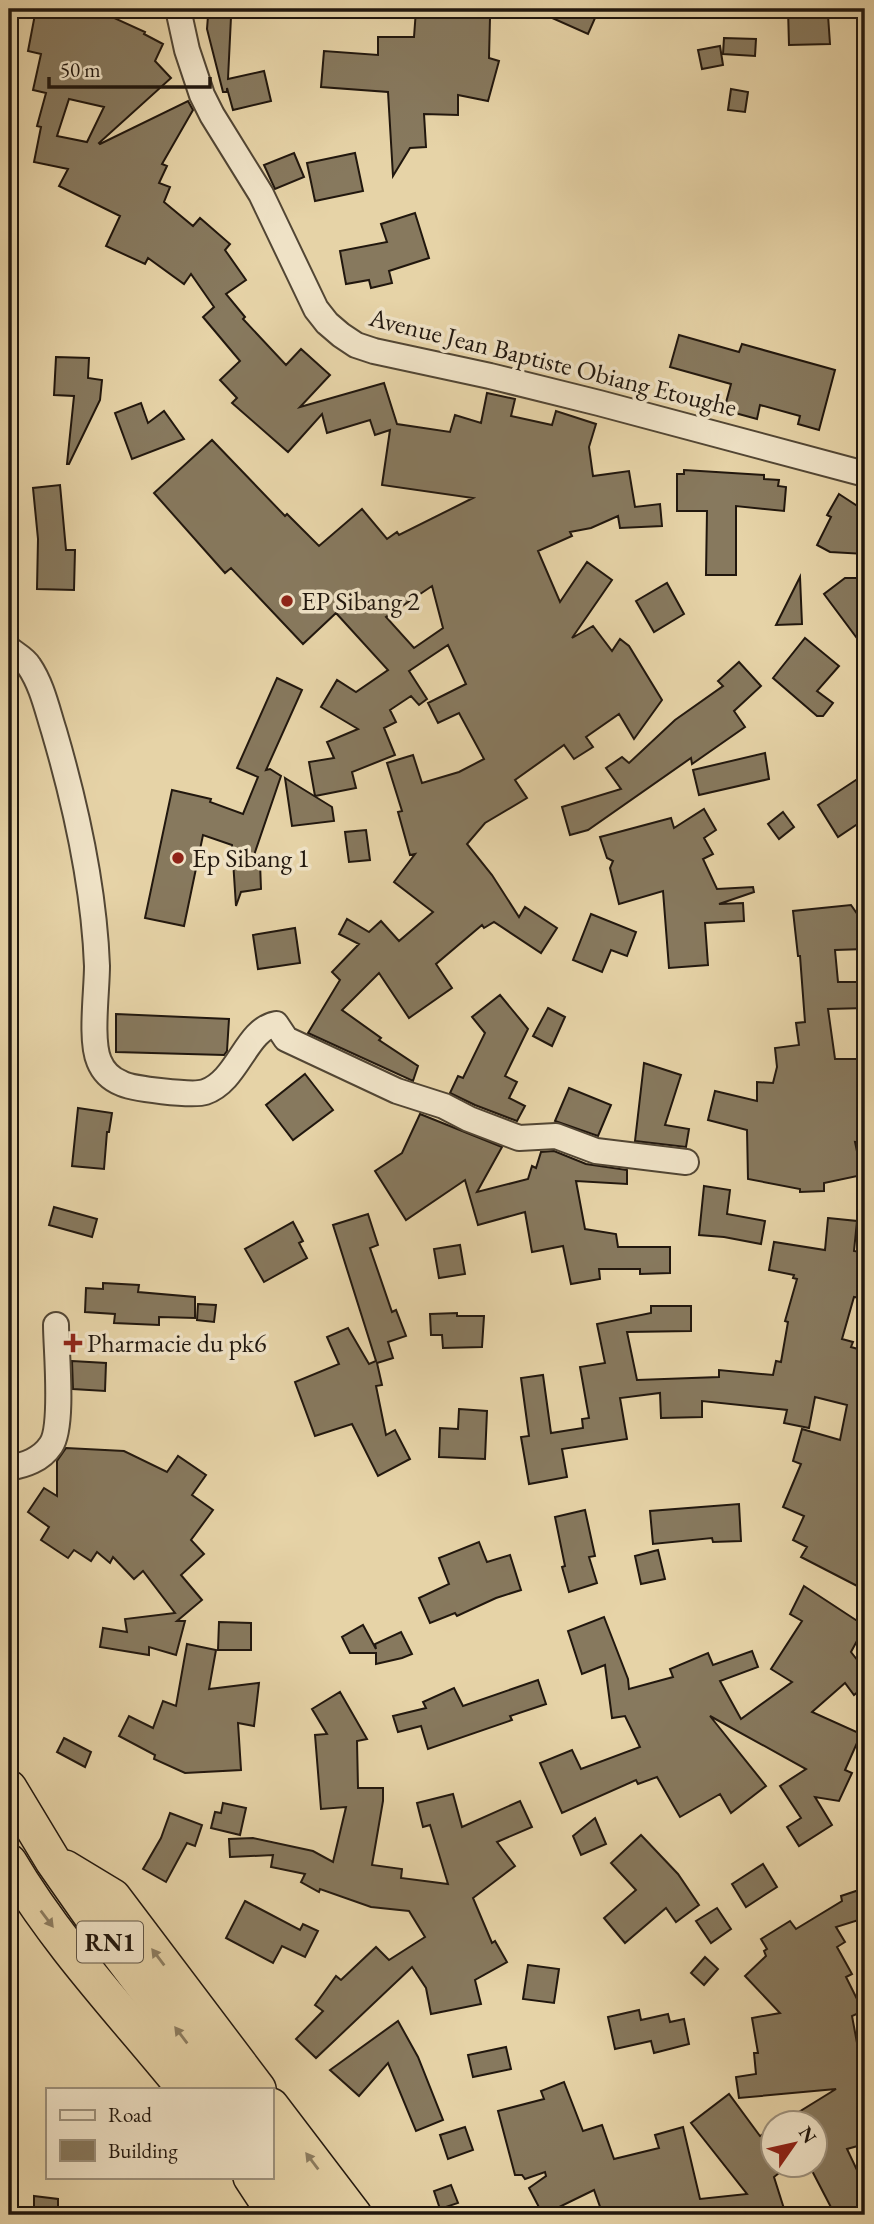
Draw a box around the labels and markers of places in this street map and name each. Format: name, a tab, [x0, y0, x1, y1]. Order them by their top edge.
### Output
place label: EP Sibang 2	[301, 584, 420, 618]
marker: EP Sibang 2	[279, 593, 295, 609]
place label: Ep Sibang 1	[192, 841, 310, 875]
marker: Ep Sibang 1	[170, 850, 186, 866]
place label: Pharmacie du pk6	[87, 1326, 267, 1360]
marker: Pharmacie du pk6	[65, 1335, 81, 1351]

